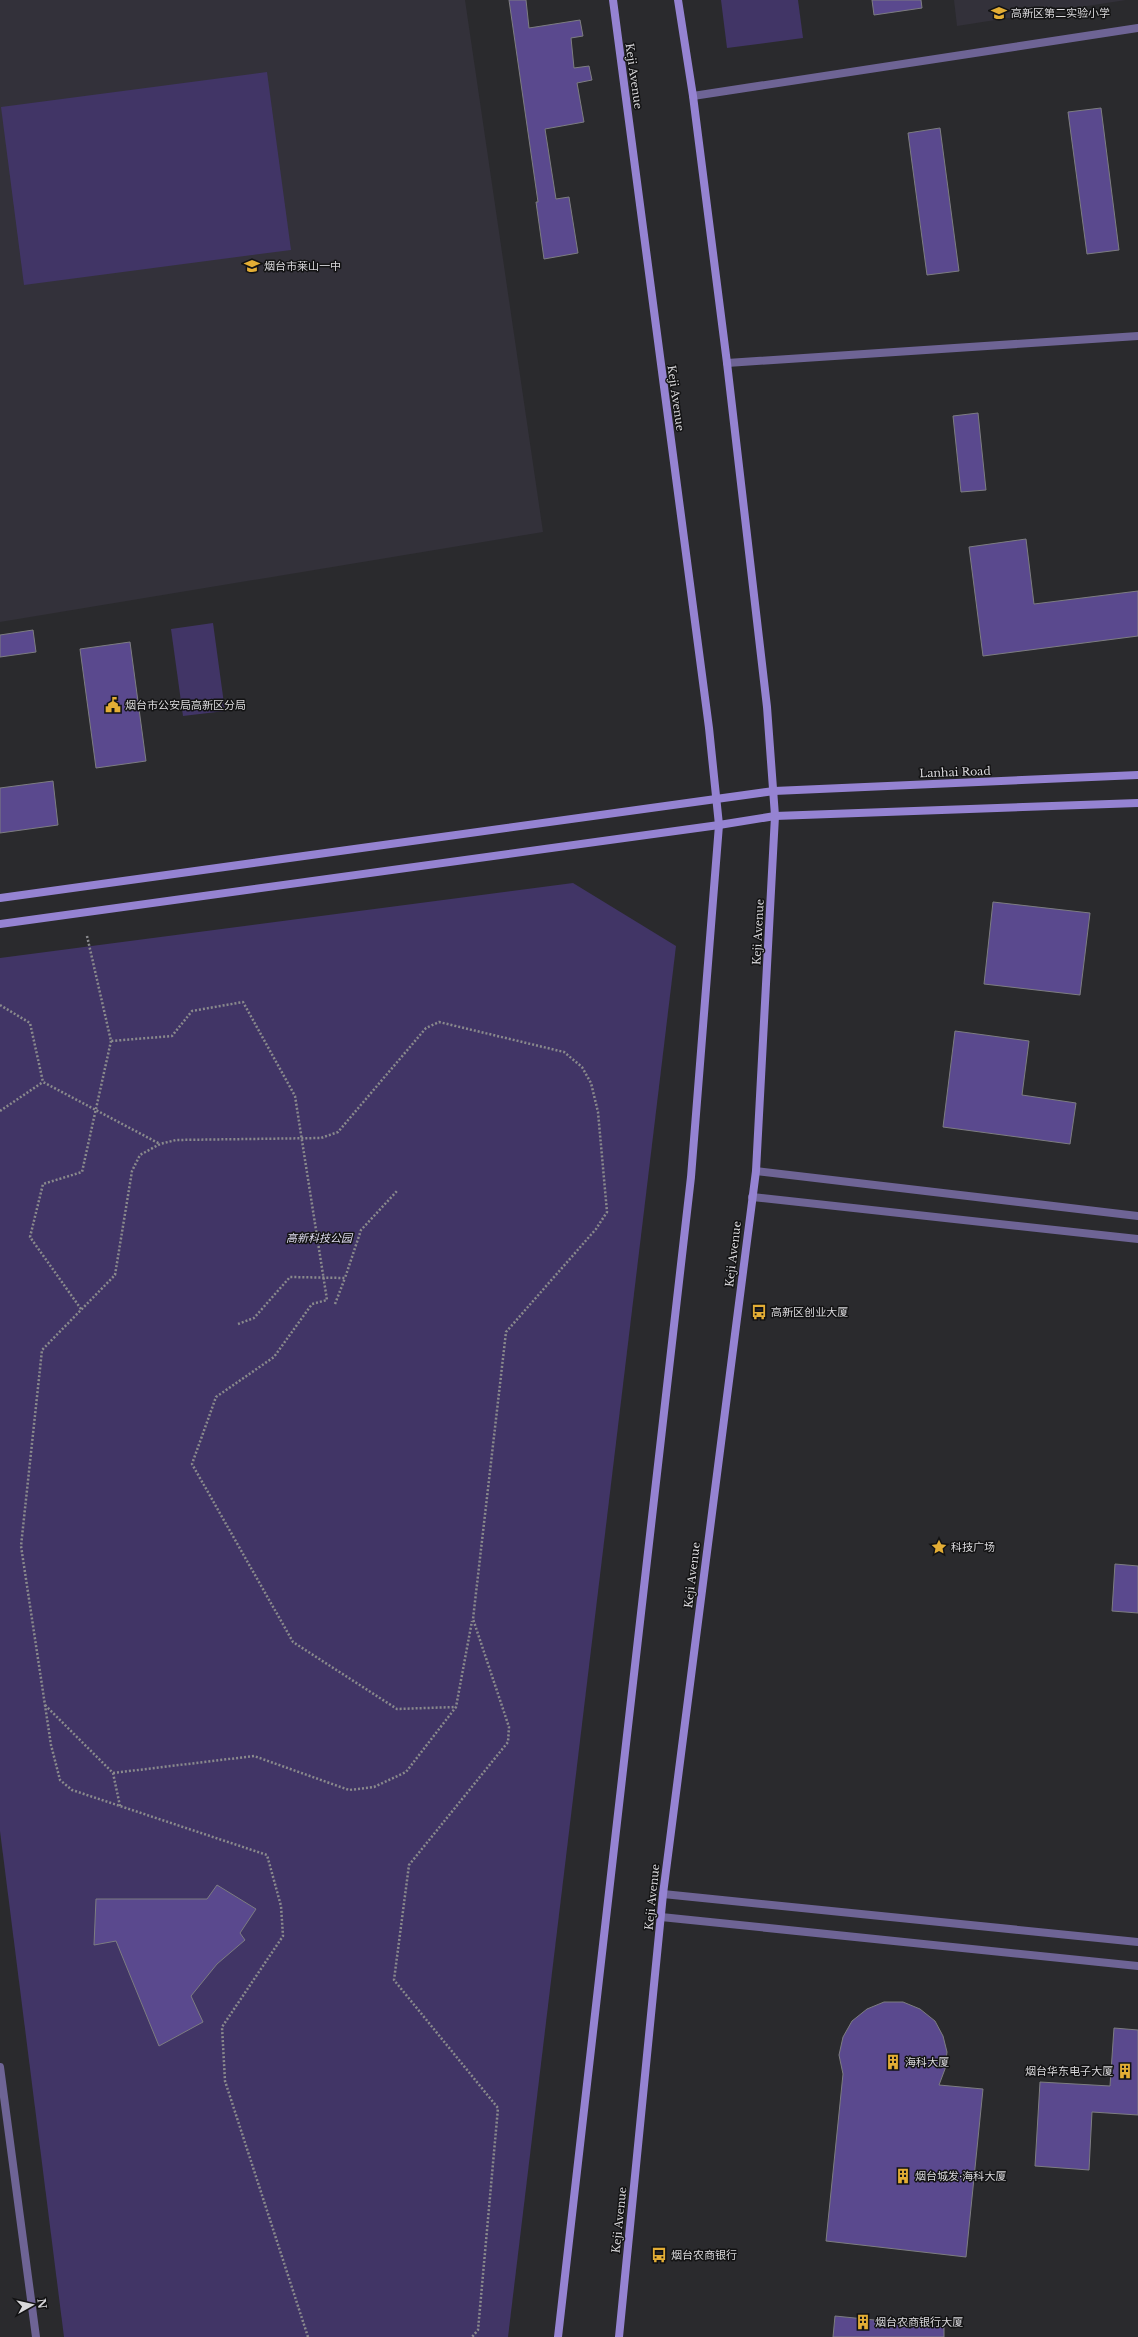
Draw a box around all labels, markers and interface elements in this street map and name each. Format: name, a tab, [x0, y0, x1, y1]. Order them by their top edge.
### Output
school or university icon: 高新区第二实验小学	[990, 4, 1008, 22]
place label: 高新区第二实验小学	[1011, 6, 1110, 20]
street label: Keji Avenue	[622, 42, 646, 110]
school or university icon: 烟台市莱山一中	[243, 257, 261, 275]
place label: 烟台市莱山一中	[264, 259, 341, 273]
street label: Keji Avenue	[664, 364, 688, 432]
public building icon: 烟台市公安局高新区分局	[104, 696, 122, 714]
place label: 烟台市公安局高新区分局	[125, 698, 246, 712]
street label: Lanhai Road	[919, 764, 992, 780]
street label: Keji Avenue	[749, 899, 767, 965]
street label: Keji Avenue	[722, 1220, 744, 1288]
park label: 高新科技公园	[286, 1231, 354, 1245]
bus stop icon: 高新区创业大厦	[750, 1303, 768, 1321]
place label: 高新区创业大厦	[771, 1305, 848, 1319]
place icon: 科技广场	[930, 1538, 948, 1556]
place label: 科技广场	[951, 1540, 995, 1554]
street label: Keji Avenue	[681, 1541, 703, 1609]
street label: Keji Avenue	[642, 1863, 662, 1931]
building icon: 海科大厦	[884, 2053, 902, 2071]
place label: 海科大厦	[905, 2055, 949, 2069]
building icon: 烟台华东电子大厦	[1116, 2062, 1134, 2080]
place label: 烟台华东电子大厦	[1025, 2064, 1113, 2078]
building icon: 烟台城发·海科大厦	[894, 2167, 912, 2185]
place label: 烟台城发·海科大厦	[915, 2169, 1006, 2183]
street label: Keji Avenue	[609, 2186, 629, 2254]
bus stop icon: 烟台农商银行	[650, 2246, 668, 2264]
place label: 烟台农商银行	[671, 2248, 737, 2262]
north arrow	[12, 2285, 52, 2325]
text: N	[34, 2298, 50, 2310]
building icon: 烟台农商银行大厦	[854, 2313, 872, 2331]
place label: 烟台农商银行大厦	[875, 2315, 963, 2329]

